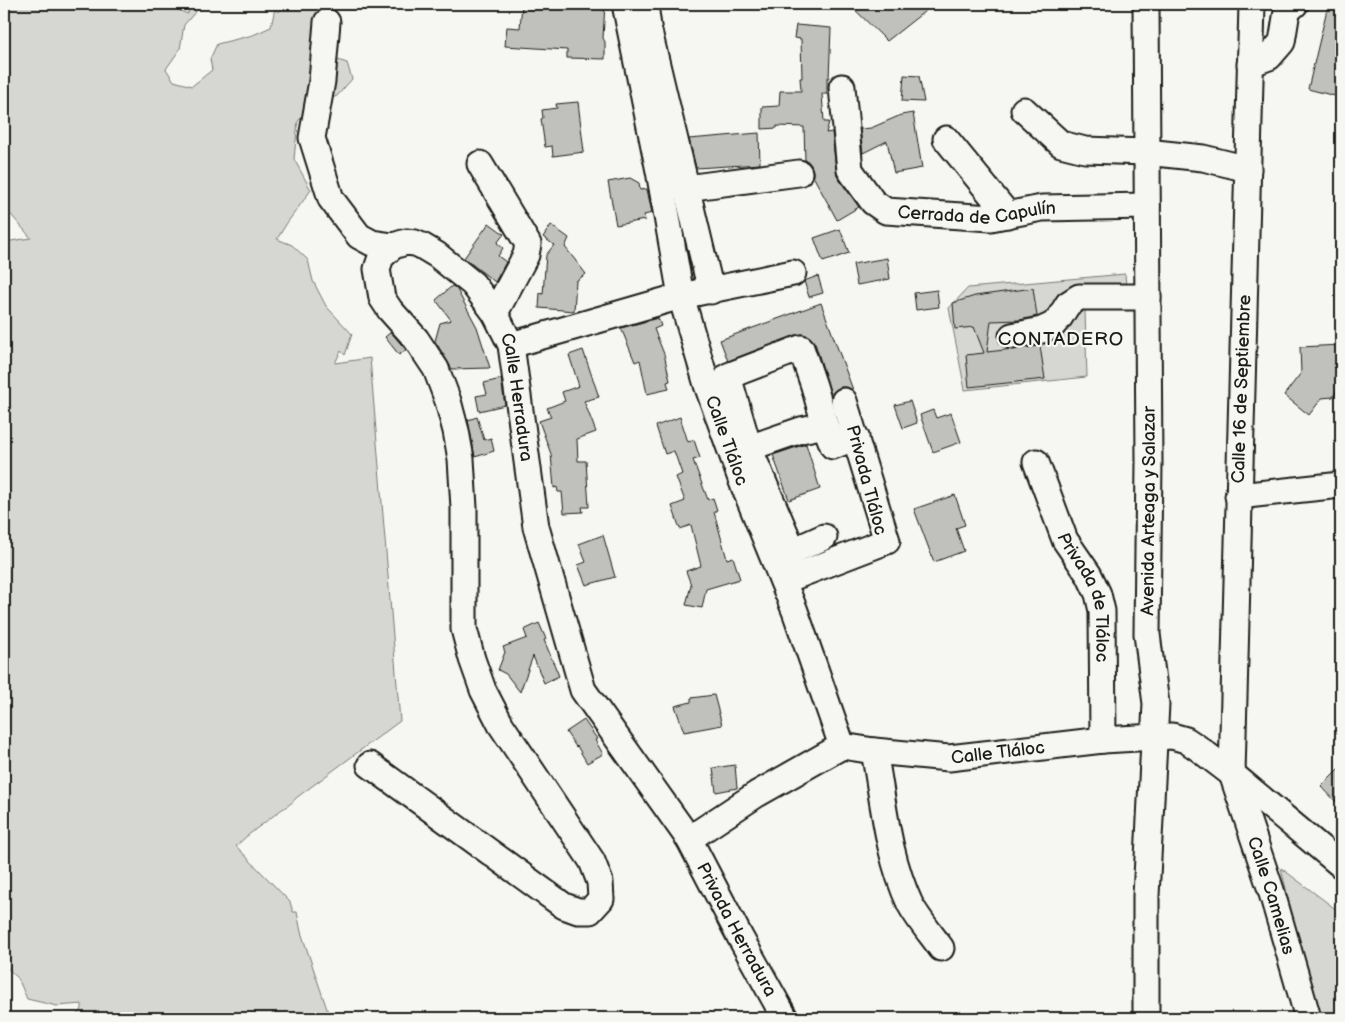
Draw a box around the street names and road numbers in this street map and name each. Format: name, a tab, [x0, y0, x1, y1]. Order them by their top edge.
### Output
street label: Cerrada de Capulín	[897, 198, 1056, 229]
street label: Calle 16 de Septiembre	[1228, 294, 1255, 484]
street label: Calle Herradura	[496, 329, 537, 463]
street label: Calle Tláloc	[701, 393, 753, 489]
street label: Avenida Arteaga y Salazar	[1137, 405, 1160, 616]
street label: Privada Tláloc	[842, 423, 891, 537]
street label: Privada de Tláloc	[1052, 530, 1112, 662]
street label: Calle Tláloc	[950, 737, 1046, 769]
street label: Calle Camelias	[1243, 834, 1299, 957]
street label: Privada Herradura	[692, 859, 781, 1000]

